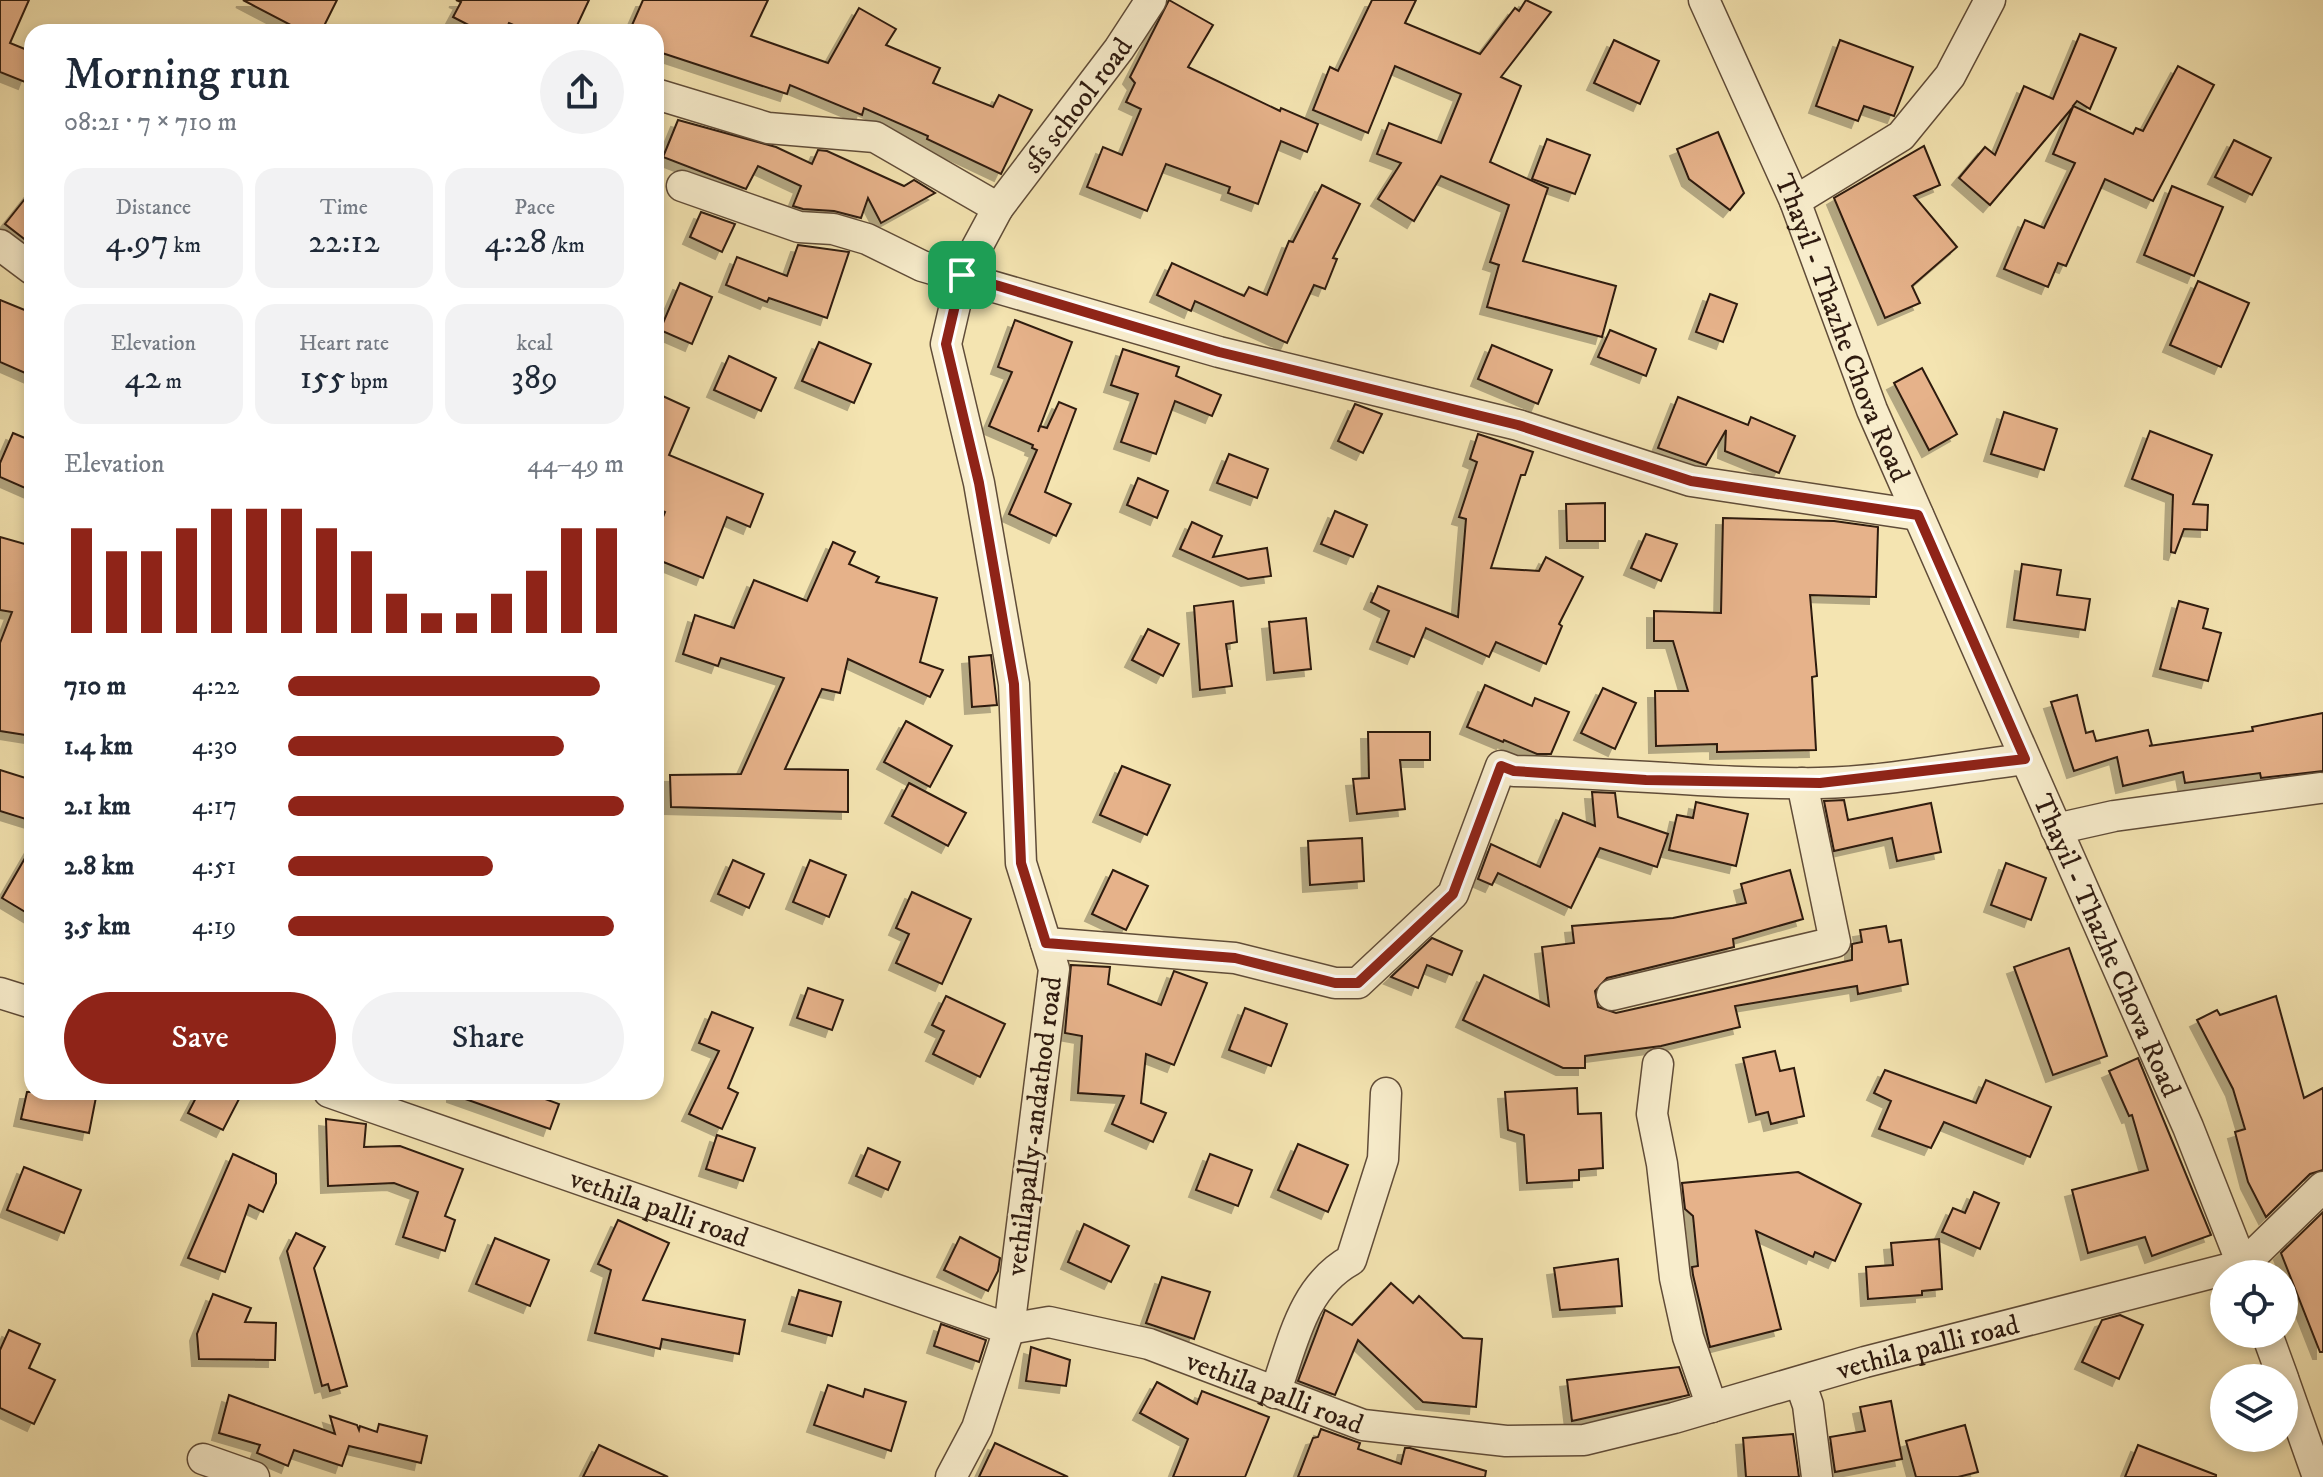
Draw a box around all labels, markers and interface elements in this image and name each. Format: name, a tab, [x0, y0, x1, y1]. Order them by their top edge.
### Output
street label: sfs school road	[1015, 31, 1141, 180]
text: Morning run	[64, 48, 290, 103]
button: share	[540, 50, 624, 134]
text: 08:21 · 7 × 710 m	[64, 106, 237, 139]
street label: Thayil - Thazhe Chova Road	[1766, 169, 1917, 487]
text: Distance	[115, 194, 191, 221]
text: Time	[320, 194, 368, 221]
text: Pace	[514, 194, 555, 221]
text: 4.97	[106, 221, 169, 263]
text: 22:12	[308, 221, 380, 263]
text: 4:28	[485, 221, 547, 263]
text: km	[169, 232, 201, 259]
text: /km	[547, 232, 585, 259]
pin	[928, 241, 996, 309]
icon: arrive	[940, 253, 984, 297]
text: Elevation	[111, 330, 196, 357]
text: Heart rate	[299, 330, 389, 357]
text: kcal	[517, 330, 553, 357]
text: 42	[125, 357, 161, 399]
text: 155	[300, 357, 346, 399]
text: 389	[511, 357, 558, 399]
text: m	[161, 368, 182, 395]
text: bpm	[346, 368, 388, 395]
text: Elevation	[64, 448, 165, 481]
text: 44–49 m	[527, 448, 624, 481]
text: 710 m	[64, 670, 126, 703]
text: 4:22	[192, 670, 239, 703]
text: 1.4 km	[64, 730, 133, 763]
text: 4:30	[192, 730, 237, 763]
street label: Thayil - Thazhe Chova Road	[2024, 789, 2188, 1102]
text: 2.1 km	[64, 790, 131, 823]
text: 4:17	[192, 790, 237, 823]
text: 2.8 km	[64, 850, 134, 883]
text: 4:51	[192, 850, 236, 883]
text: 3.5 km	[64, 910, 130, 943]
text: 4:19	[192, 910, 236, 943]
street label: vethilapally-andathod road	[999, 974, 1070, 1279]
button: Save	[64, 992, 336, 1084]
button: Share	[352, 992, 624, 1084]
street label: vethila palli road	[564, 1161, 753, 1256]
map controls	[2210, 1260, 2298, 1452]
button: locate	[2210, 1260, 2298, 1348]
street label: vethila palli road	[1832, 1307, 2023, 1389]
street label: vethila palli road	[1180, 1343, 1368, 1443]
button: layers	[2210, 1364, 2298, 1452]

